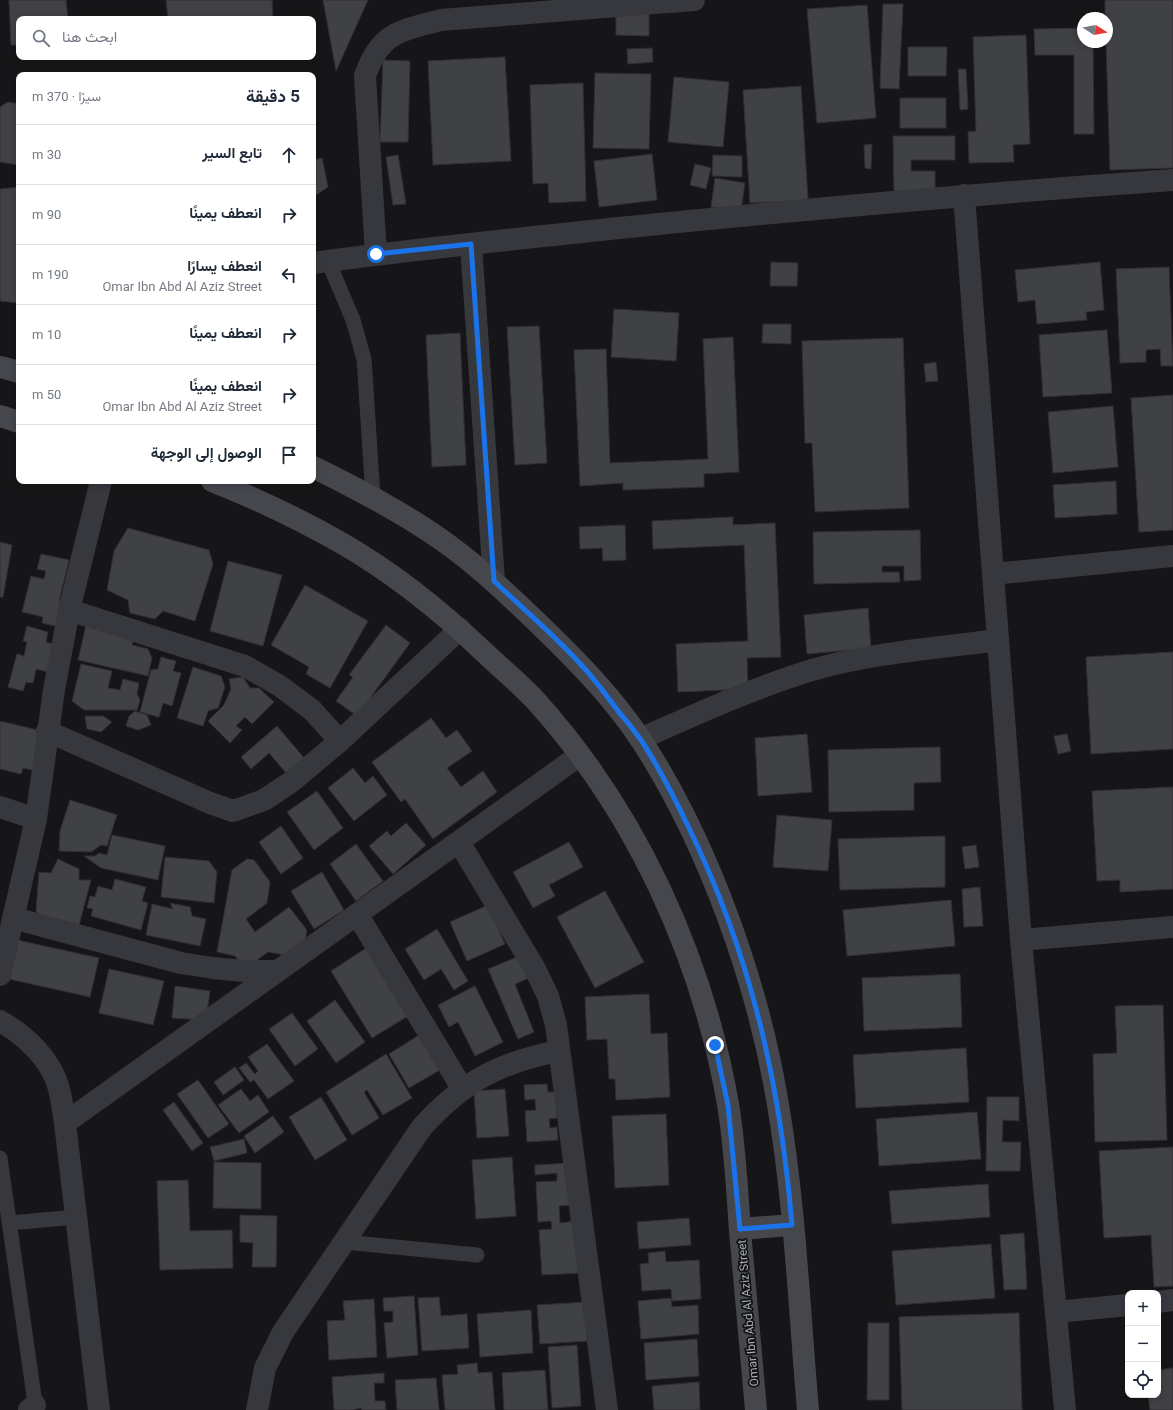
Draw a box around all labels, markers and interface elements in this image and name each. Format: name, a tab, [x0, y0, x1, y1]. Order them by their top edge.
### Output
north arrow	[1077, 12, 1113, 48]
search box	[16, 16, 316, 60]
icon: search	[30, 27, 52, 49]
text: ابحث هنا	[62, 28, 117, 46]
text: 5 دقيقة	[246, 86, 300, 106]
text: سيرًا · 370 m	[32, 89, 101, 104]
text: تابع السير	[202, 144, 262, 162]
icon: ahead	[278, 144, 300, 166]
text: 30 m	[32, 147, 61, 162]
text: انعطف يمينًا	[189, 204, 262, 222]
icon: right	[278, 204, 300, 226]
text: 90 m	[32, 207, 61, 222]
route start	[367, 245, 385, 263]
text: انعطف يسارًا	[187, 257, 262, 275]
icon: left	[278, 264, 300, 286]
text: 190 m	[32, 267, 69, 282]
text: Omar Ibn Abd Al Aziz Street	[102, 279, 262, 294]
text: انعطف يمينًا	[189, 324, 262, 342]
icon: right	[278, 324, 300, 346]
text: 10 m	[32, 327, 61, 342]
text: انعطف يمينًا	[189, 377, 262, 395]
icon: right	[278, 384, 300, 406]
text: 50 m	[32, 387, 61, 402]
text: Omar Ibn Abd Al Aziz Street	[102, 399, 262, 414]
text: الوصول إلى الوجهة	[151, 444, 262, 462]
icon: arrive	[278, 444, 300, 466]
route end	[706, 1036, 724, 1054]
street label: Omar Ibn Abd Al Aziz Street	[735, 1239, 761, 1387]
map controls	[1125, 1290, 1161, 1398]
button: +	[1125, 1290, 1161, 1326]
button: −	[1125, 1326, 1161, 1362]
button: locate	[1125, 1362, 1161, 1398]

